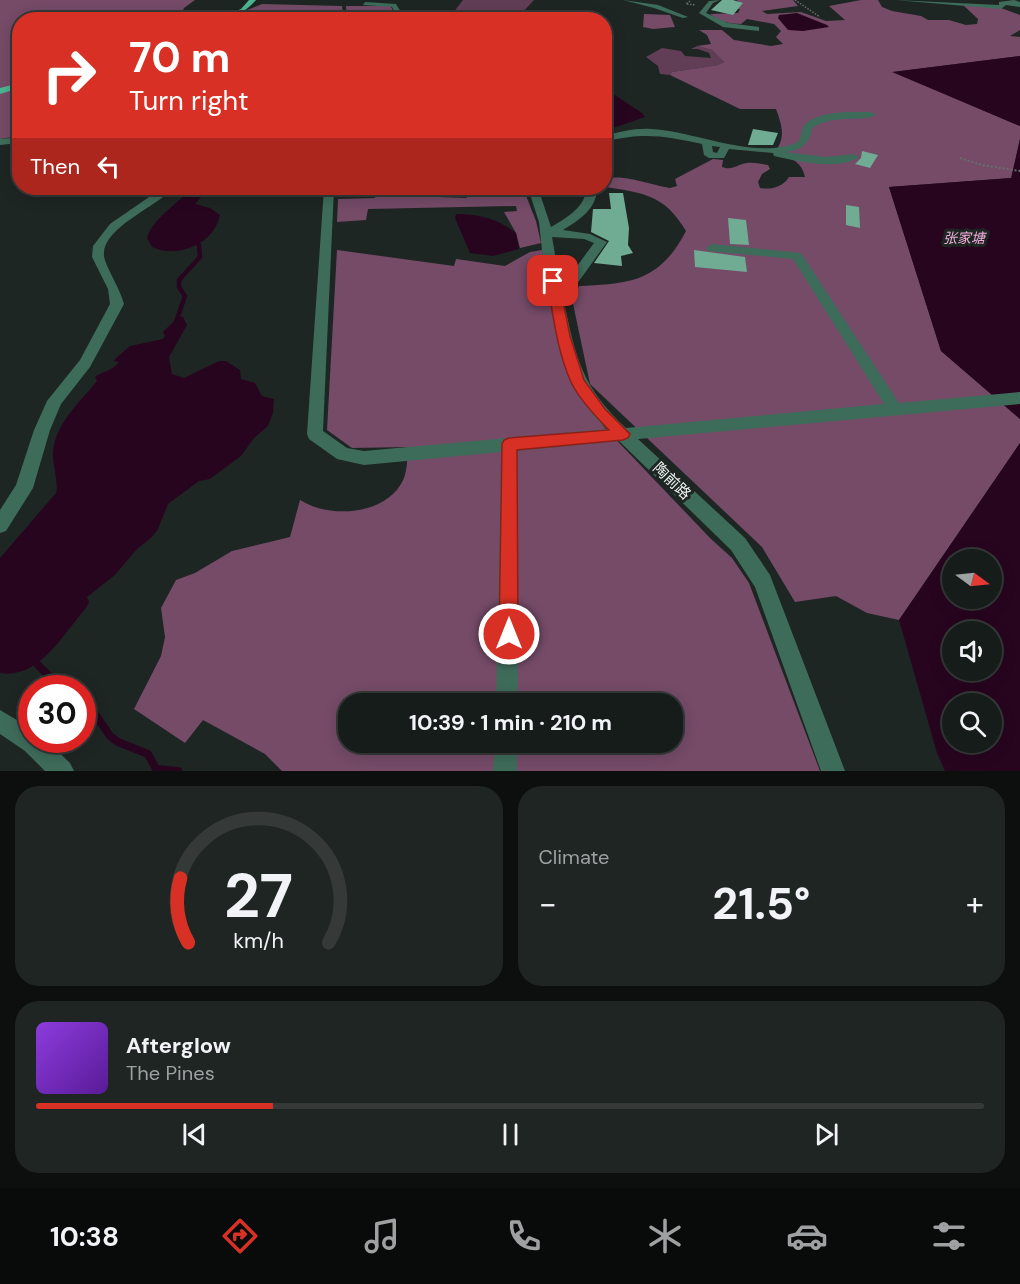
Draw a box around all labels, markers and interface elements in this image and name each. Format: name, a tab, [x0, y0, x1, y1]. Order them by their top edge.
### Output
text: 70 m	[129, 30, 230, 85]
icon: right	[30, 36, 108, 114]
text: Turn right	[129, 83, 249, 118]
icon: left	[92, 150, 125, 183]
text: Then	[30, 152, 80, 181]
water label: 张家塘	[943, 229, 987, 247]
pin	[527, 255, 578, 306]
icon: arrive	[536, 264, 569, 297]
street label: 陶前路	[649, 458, 695, 504]
north arrow	[942, 549, 1002, 609]
map controls	[942, 549, 1002, 753]
position arrow	[477, 602, 541, 666]
button: sound	[942, 621, 1002, 681]
speed limit sign: 30	[18, 675, 96, 753]
button: search	[942, 693, 1002, 753]
text: 10:39 · 1 min · 210 m	[409, 708, 612, 737]
text: Climate	[539, 844, 609, 870]
text: 27	[224, 855, 293, 936]
text: 21.5°	[712, 874, 810, 933]
text: −	[539, 882, 557, 925]
text: +	[966, 882, 984, 925]
text: km/h	[233, 927, 284, 955]
text: Afterglow	[126, 1031, 231, 1060]
text: The Pines	[126, 1060, 215, 1086]
icon: previous	[178, 1118, 211, 1151]
icon: pause	[494, 1118, 527, 1151]
icon: next	[810, 1118, 843, 1151]
icon: directions	[219, 1215, 261, 1257]
icon: music	[361, 1215, 403, 1257]
icon: phone	[503, 1215, 545, 1257]
icon: climate	[644, 1215, 686, 1257]
icon: car	[786, 1215, 828, 1257]
icon: filters	[928, 1215, 970, 1257]
text: 10:38	[50, 1219, 119, 1254]

